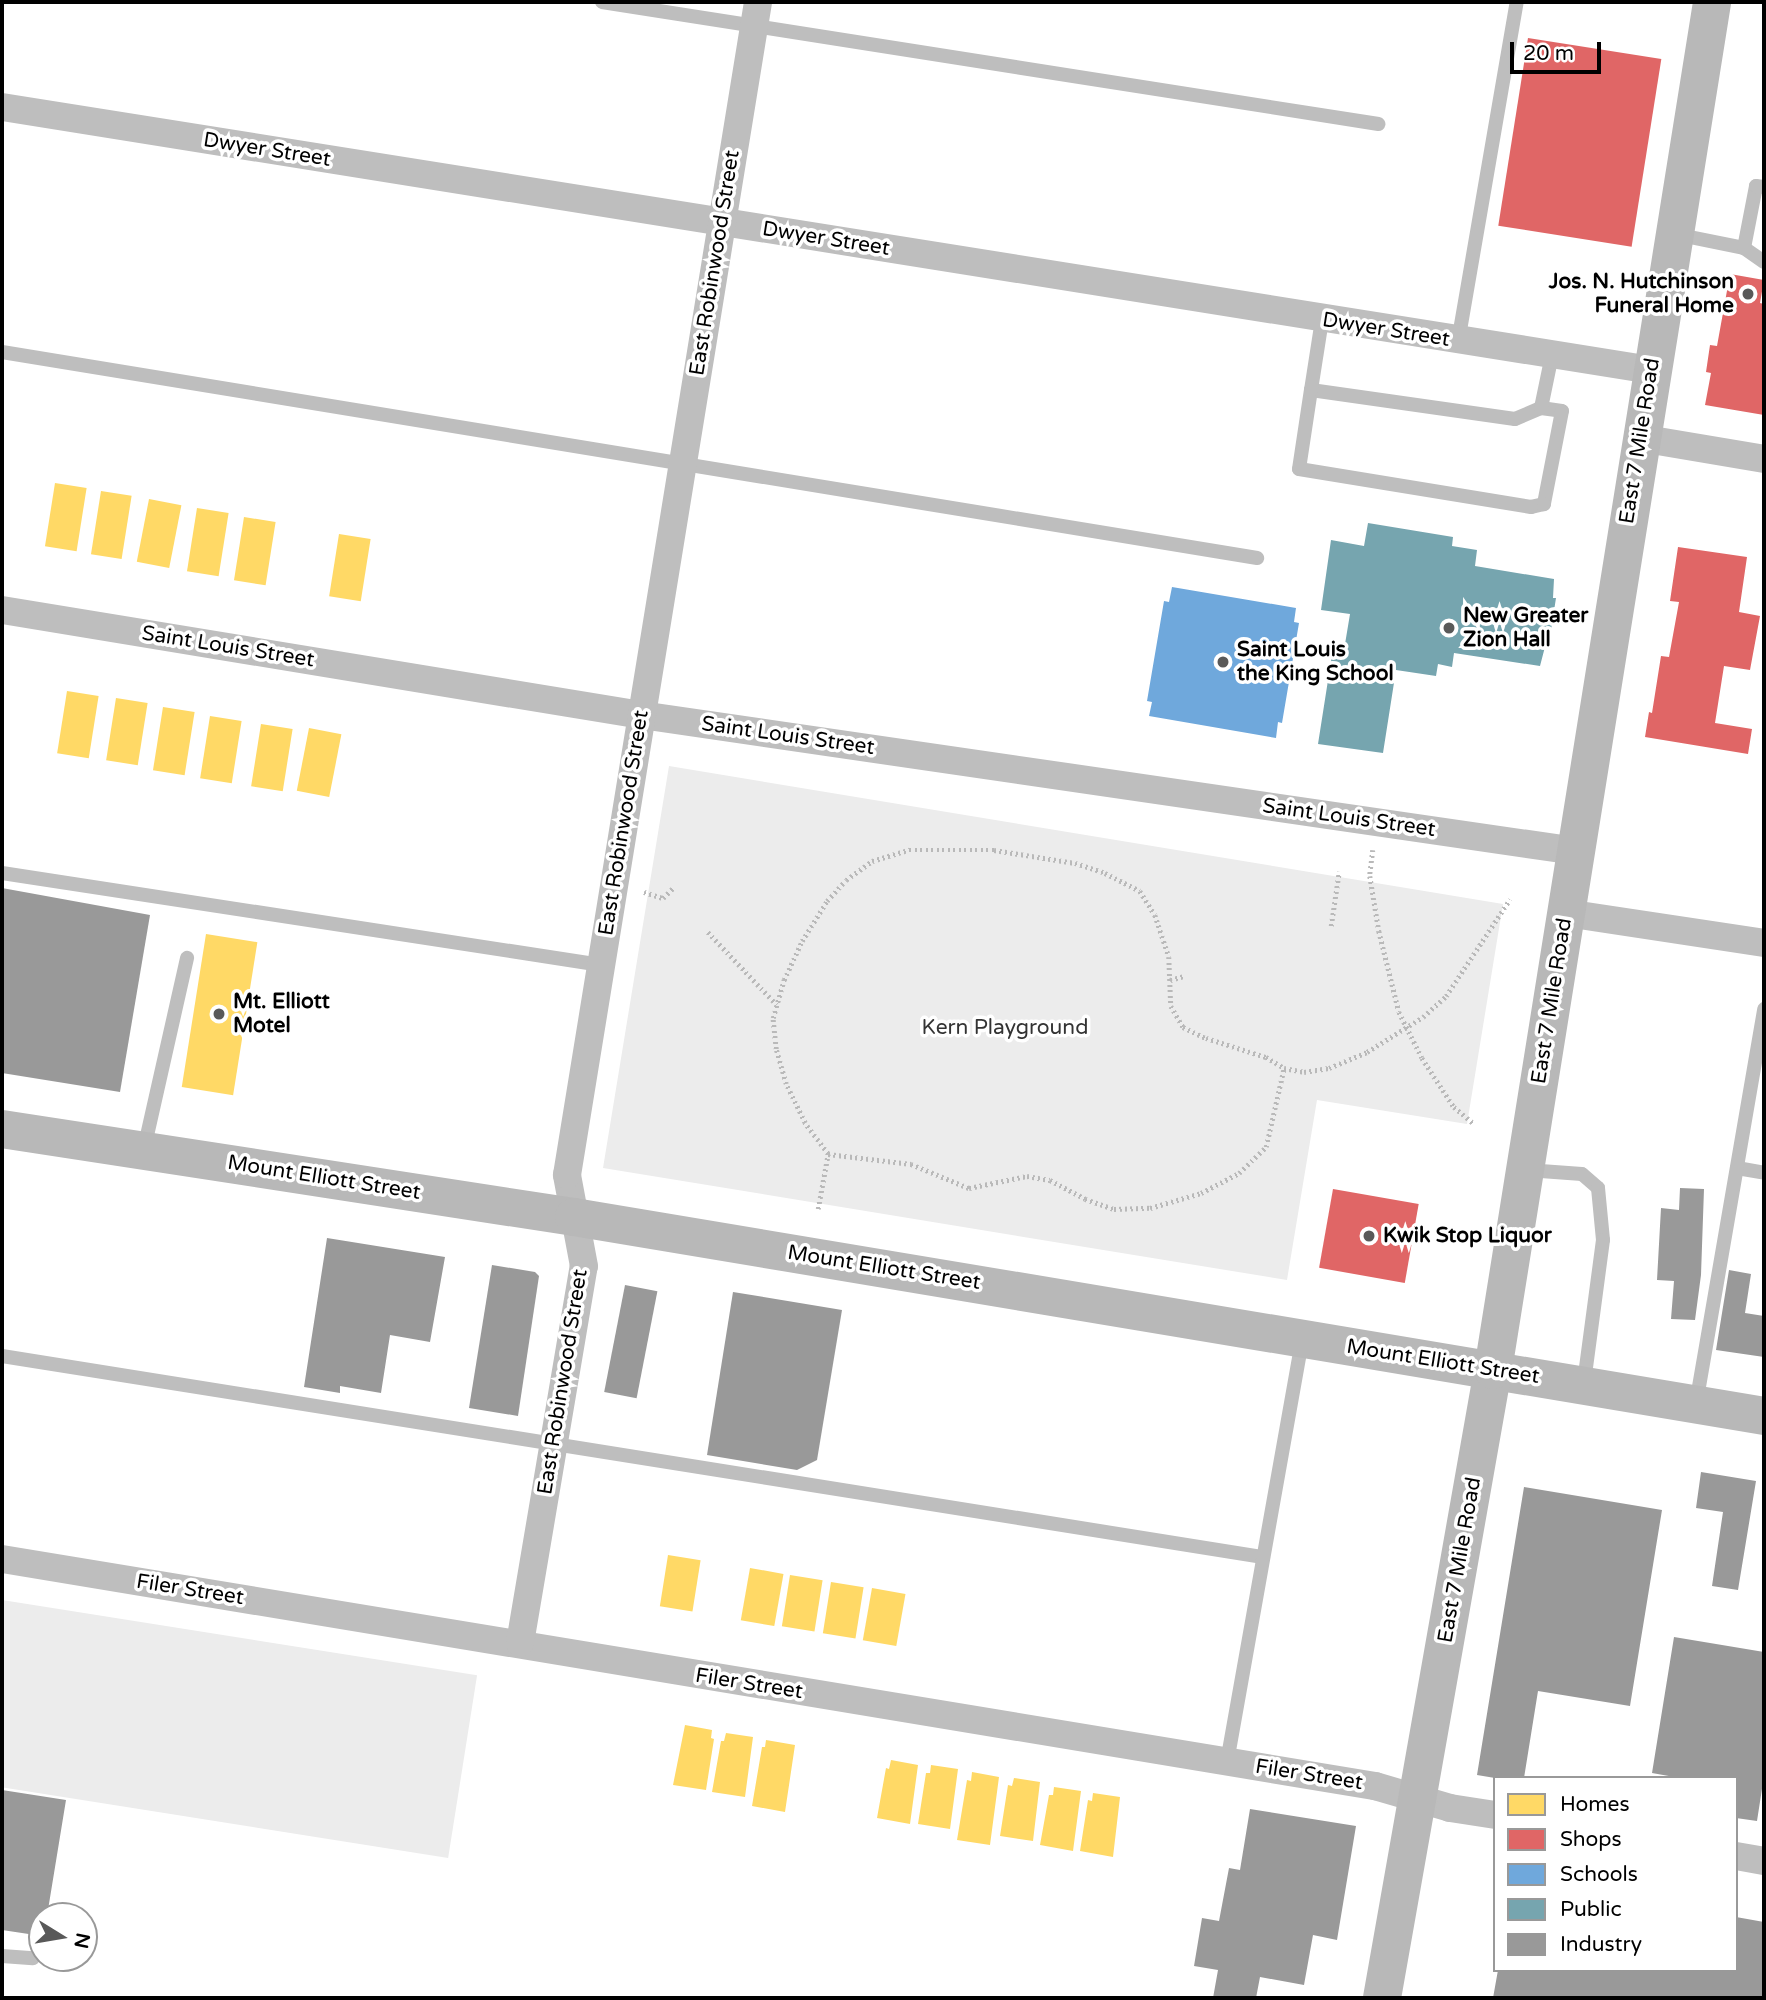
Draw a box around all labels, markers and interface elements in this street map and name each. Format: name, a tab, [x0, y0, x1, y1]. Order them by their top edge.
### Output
scale bar	[1514, 28, 1605, 72]
text: 20 m	[1523, 41, 1574, 66]
street label: Dwyer Street	[201, 127, 333, 173]
street label: East Robinwood Street	[685, 148, 745, 378]
street label: Dwyer Street	[760, 216, 892, 262]
place label: Jos. N. Hutchinson Funeral Home	[1549, 269, 1734, 319]
marker: Jos. N. Hutchinson Funeral Home	[1740, 286, 1756, 302]
street label: Dwyer Street	[1320, 307, 1452, 353]
street label: East 7 Mile Road	[1614, 356, 1666, 526]
place label: New Greater Zion Hall	[1463, 603, 1588, 653]
marker: New Greater Zion Hall	[1441, 620, 1457, 636]
street label: Saint Louis Street	[140, 621, 316, 673]
place label: Saint Louis the King School	[1237, 637, 1394, 687]
marker: Saint Louis the King School	[1215, 654, 1231, 670]
street label: East Robinwood Street	[594, 708, 654, 938]
street label: Saint Louis Street	[700, 711, 876, 761]
street label: Saint Louis Street	[1261, 793, 1437, 843]
street label: East 7 Mile Road	[1526, 916, 1578, 1086]
place label: Mt. Elliott Motel	[233, 989, 330, 1039]
marker: Mt. Elliott Motel	[211, 1006, 227, 1022]
park label: Kern Playground	[922, 1015, 1088, 1041]
street label: Mount Elliott Street	[226, 1150, 422, 1206]
place label: Kwik Stop Liquor	[1383, 1223, 1552, 1249]
marker: Kwik Stop Liquor	[1361, 1228, 1377, 1244]
street label: Mount Elliott Street	[786, 1240, 982, 1296]
street label: East Robinwood Street	[533, 1267, 593, 1497]
street label: Mount Elliott Street	[1345, 1334, 1541, 1390]
street label: East 7 Mile Road	[1433, 1475, 1487, 1645]
street label: Filer Street	[134, 1569, 246, 1611]
street label: Filer Street	[693, 1663, 805, 1705]
street label: Filer Street	[1253, 1754, 1365, 1796]
legend	[1493, 1776, 1738, 1972]
text: Homes	[1560, 1792, 1630, 1817]
text: Shops	[1560, 1827, 1622, 1852]
text: Schools	[1560, 1862, 1638, 1887]
text: Public	[1560, 1897, 1622, 1922]
north arrow	[28, 1902, 98, 1972]
text: N	[69, 1931, 94, 1950]
text: Industry	[1560, 1932, 1642, 1957]

